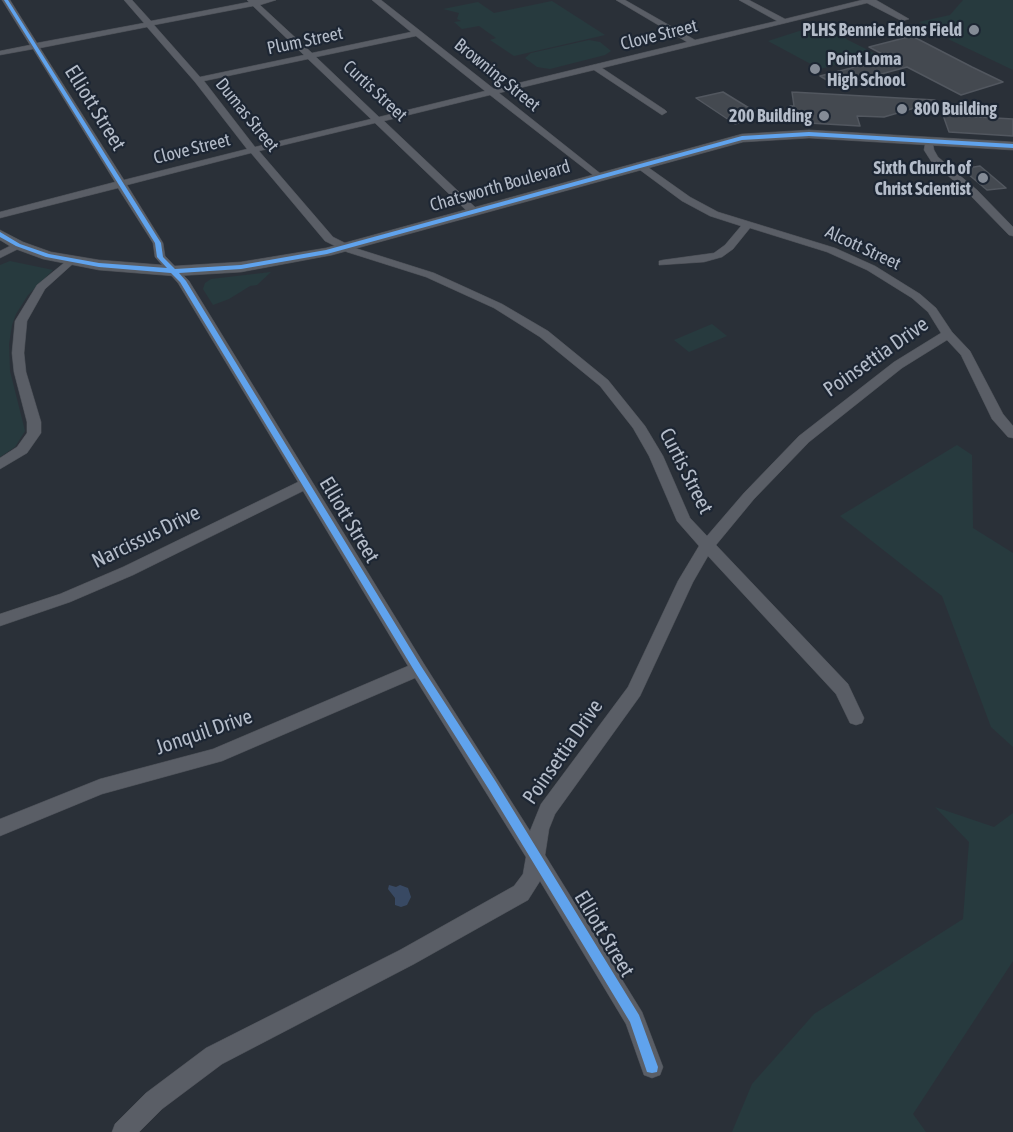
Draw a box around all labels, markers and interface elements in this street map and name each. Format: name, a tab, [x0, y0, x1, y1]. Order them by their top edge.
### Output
street label: Clove Street	[618, 15, 700, 55]
place label: PLHS Bennie Edens Field	[802, 19, 962, 41]
street label: Plum Street	[265, 22, 345, 60]
marker: PLHS Bennie Edens Field	[967, 23, 981, 37]
street label: Browning Street	[450, 34, 544, 116]
place label: Point Loma High School	[827, 48, 905, 90]
street label: Curtis Street	[339, 56, 411, 126]
street label: Elliott Street	[59, 61, 131, 155]
marker: Point Loma High School	[808, 62, 822, 76]
street label: Dumas Street	[211, 74, 283, 156]
place label: 800 Building	[914, 98, 997, 120]
marker: 800 Building	[895, 102, 909, 116]
place label: 200 Building	[729, 105, 812, 127]
marker: 200 Building	[817, 109, 831, 123]
street label: Clove Street	[151, 129, 233, 169]
street label: Chatsworth Boulevard	[427, 156, 573, 216]
place label: Sixth Church of Christ Scientist	[874, 157, 971, 200]
marker: Sixth Church of Christ Scientist	[976, 171, 990, 185]
street label: Alcott Street	[822, 221, 904, 275]
street label: Poinsettia Drive	[819, 312, 933, 402]
street label: Curtis Street	[654, 424, 718, 518]
street label: Elliott Street	[314, 472, 384, 568]
street label: Narcissus Drive	[88, 500, 204, 574]
street label: Poinsettia Drive	[518, 695, 608, 809]
street label: Jonquil Drive	[152, 704, 256, 760]
street label: Elliott Street	[569, 886, 639, 982]

